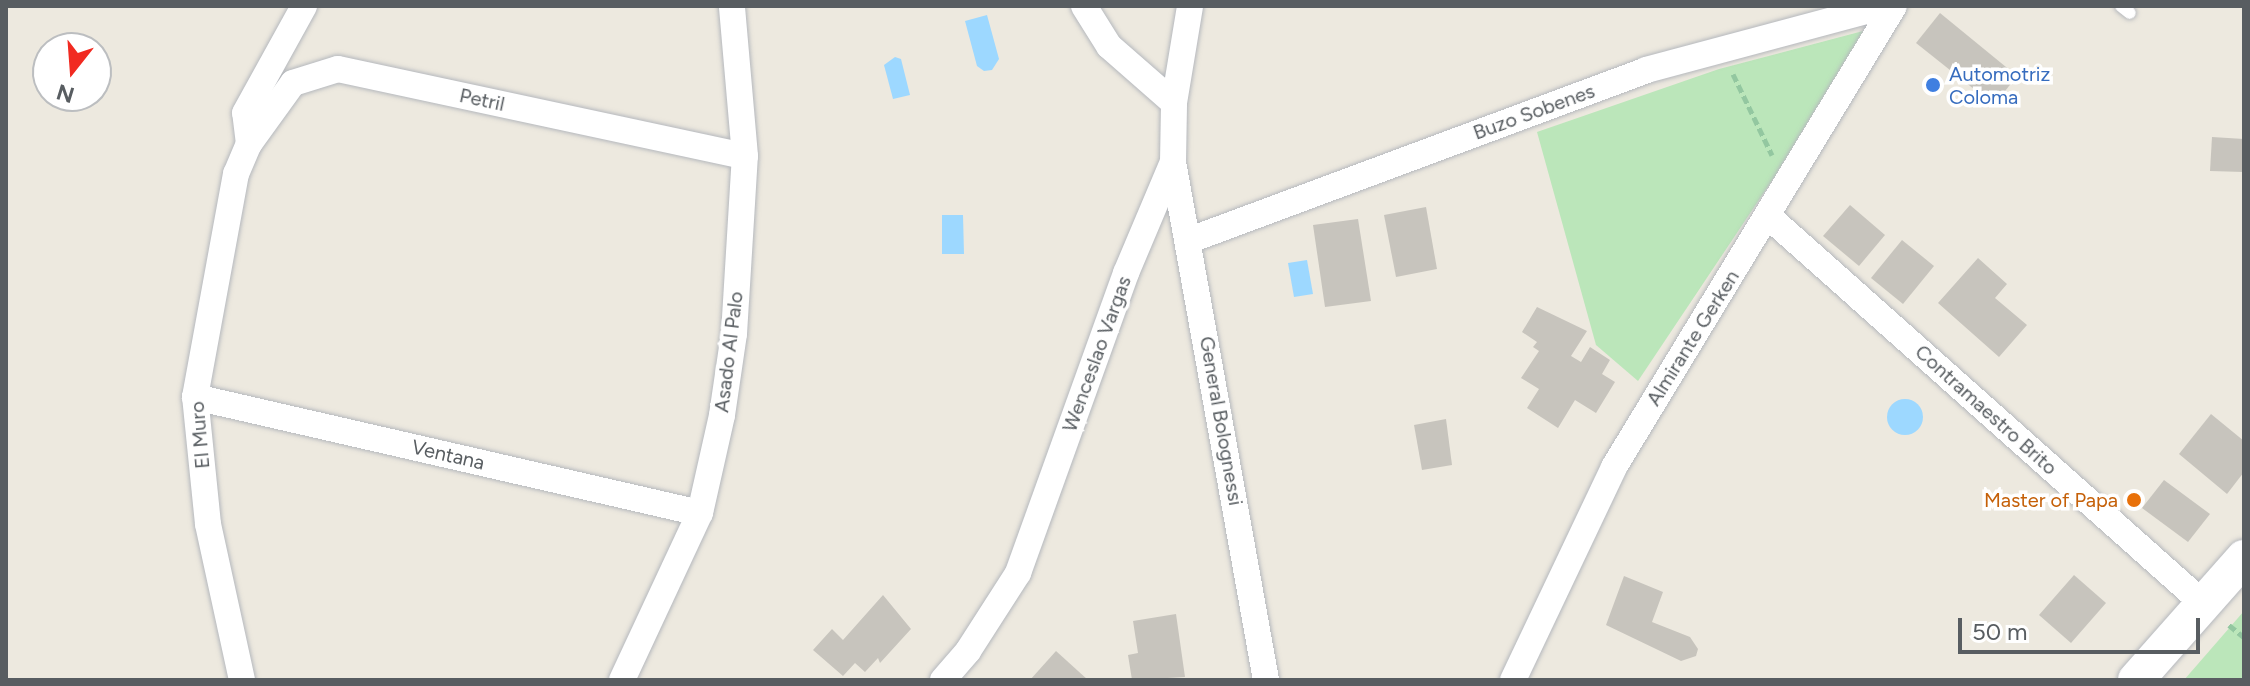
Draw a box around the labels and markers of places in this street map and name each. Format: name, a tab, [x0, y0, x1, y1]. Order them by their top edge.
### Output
place label: Automotriz Coloma	[1949, 62, 2050, 109]
marker: Automotriz Coloma	[1924, 76, 1942, 94]
place label: Master of Papa	[1984, 488, 2118, 512]
marker: Master of Papa	[2125, 491, 2143, 509]

